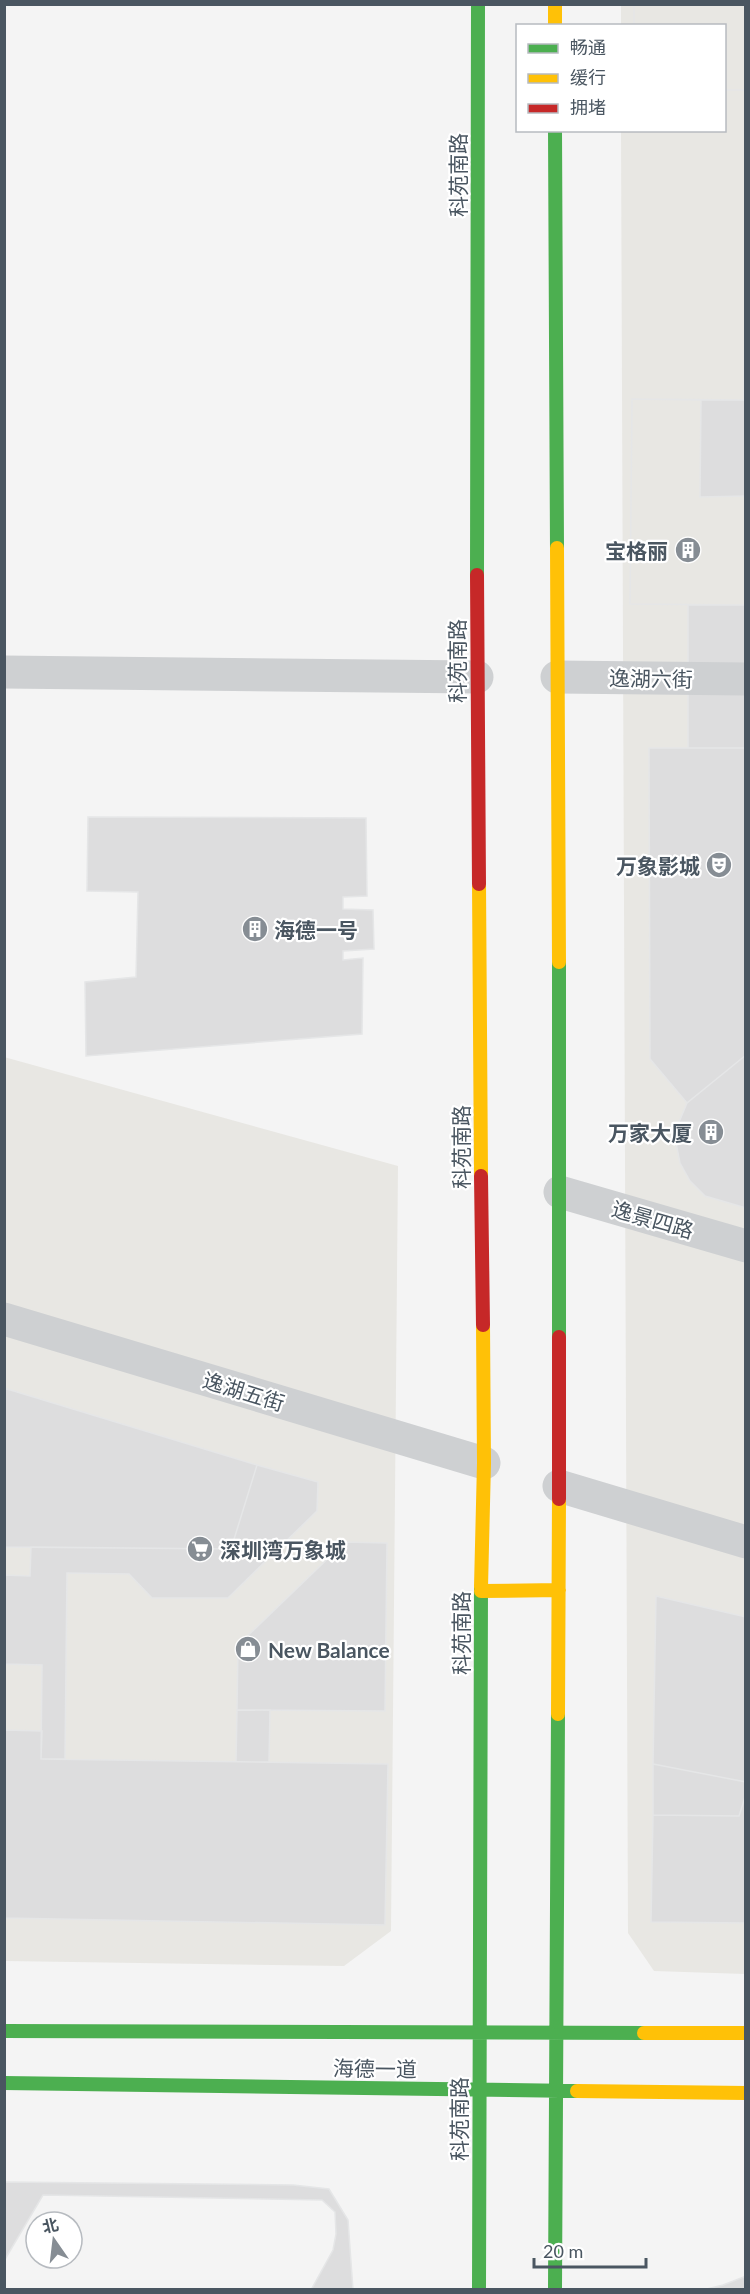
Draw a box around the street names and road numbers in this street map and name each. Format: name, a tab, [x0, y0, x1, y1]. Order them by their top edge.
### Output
street label: 科苑南路	[445, 133, 470, 217]
street label: 科苑南路	[444, 619, 469, 703]
street label: 逸湖六街	[609, 665, 693, 691]
street label: 科苑南路	[448, 1105, 473, 1189]
street label: 逸景四路	[609, 1195, 697, 1243]
street label: 逸湖五街	[200, 1367, 288, 1415]
street label: 科苑南路	[448, 1591, 473, 1675]
street label: 海德一道	[333, 2055, 417, 2081]
street label: 科苑南路	[446, 2077, 471, 2161]

